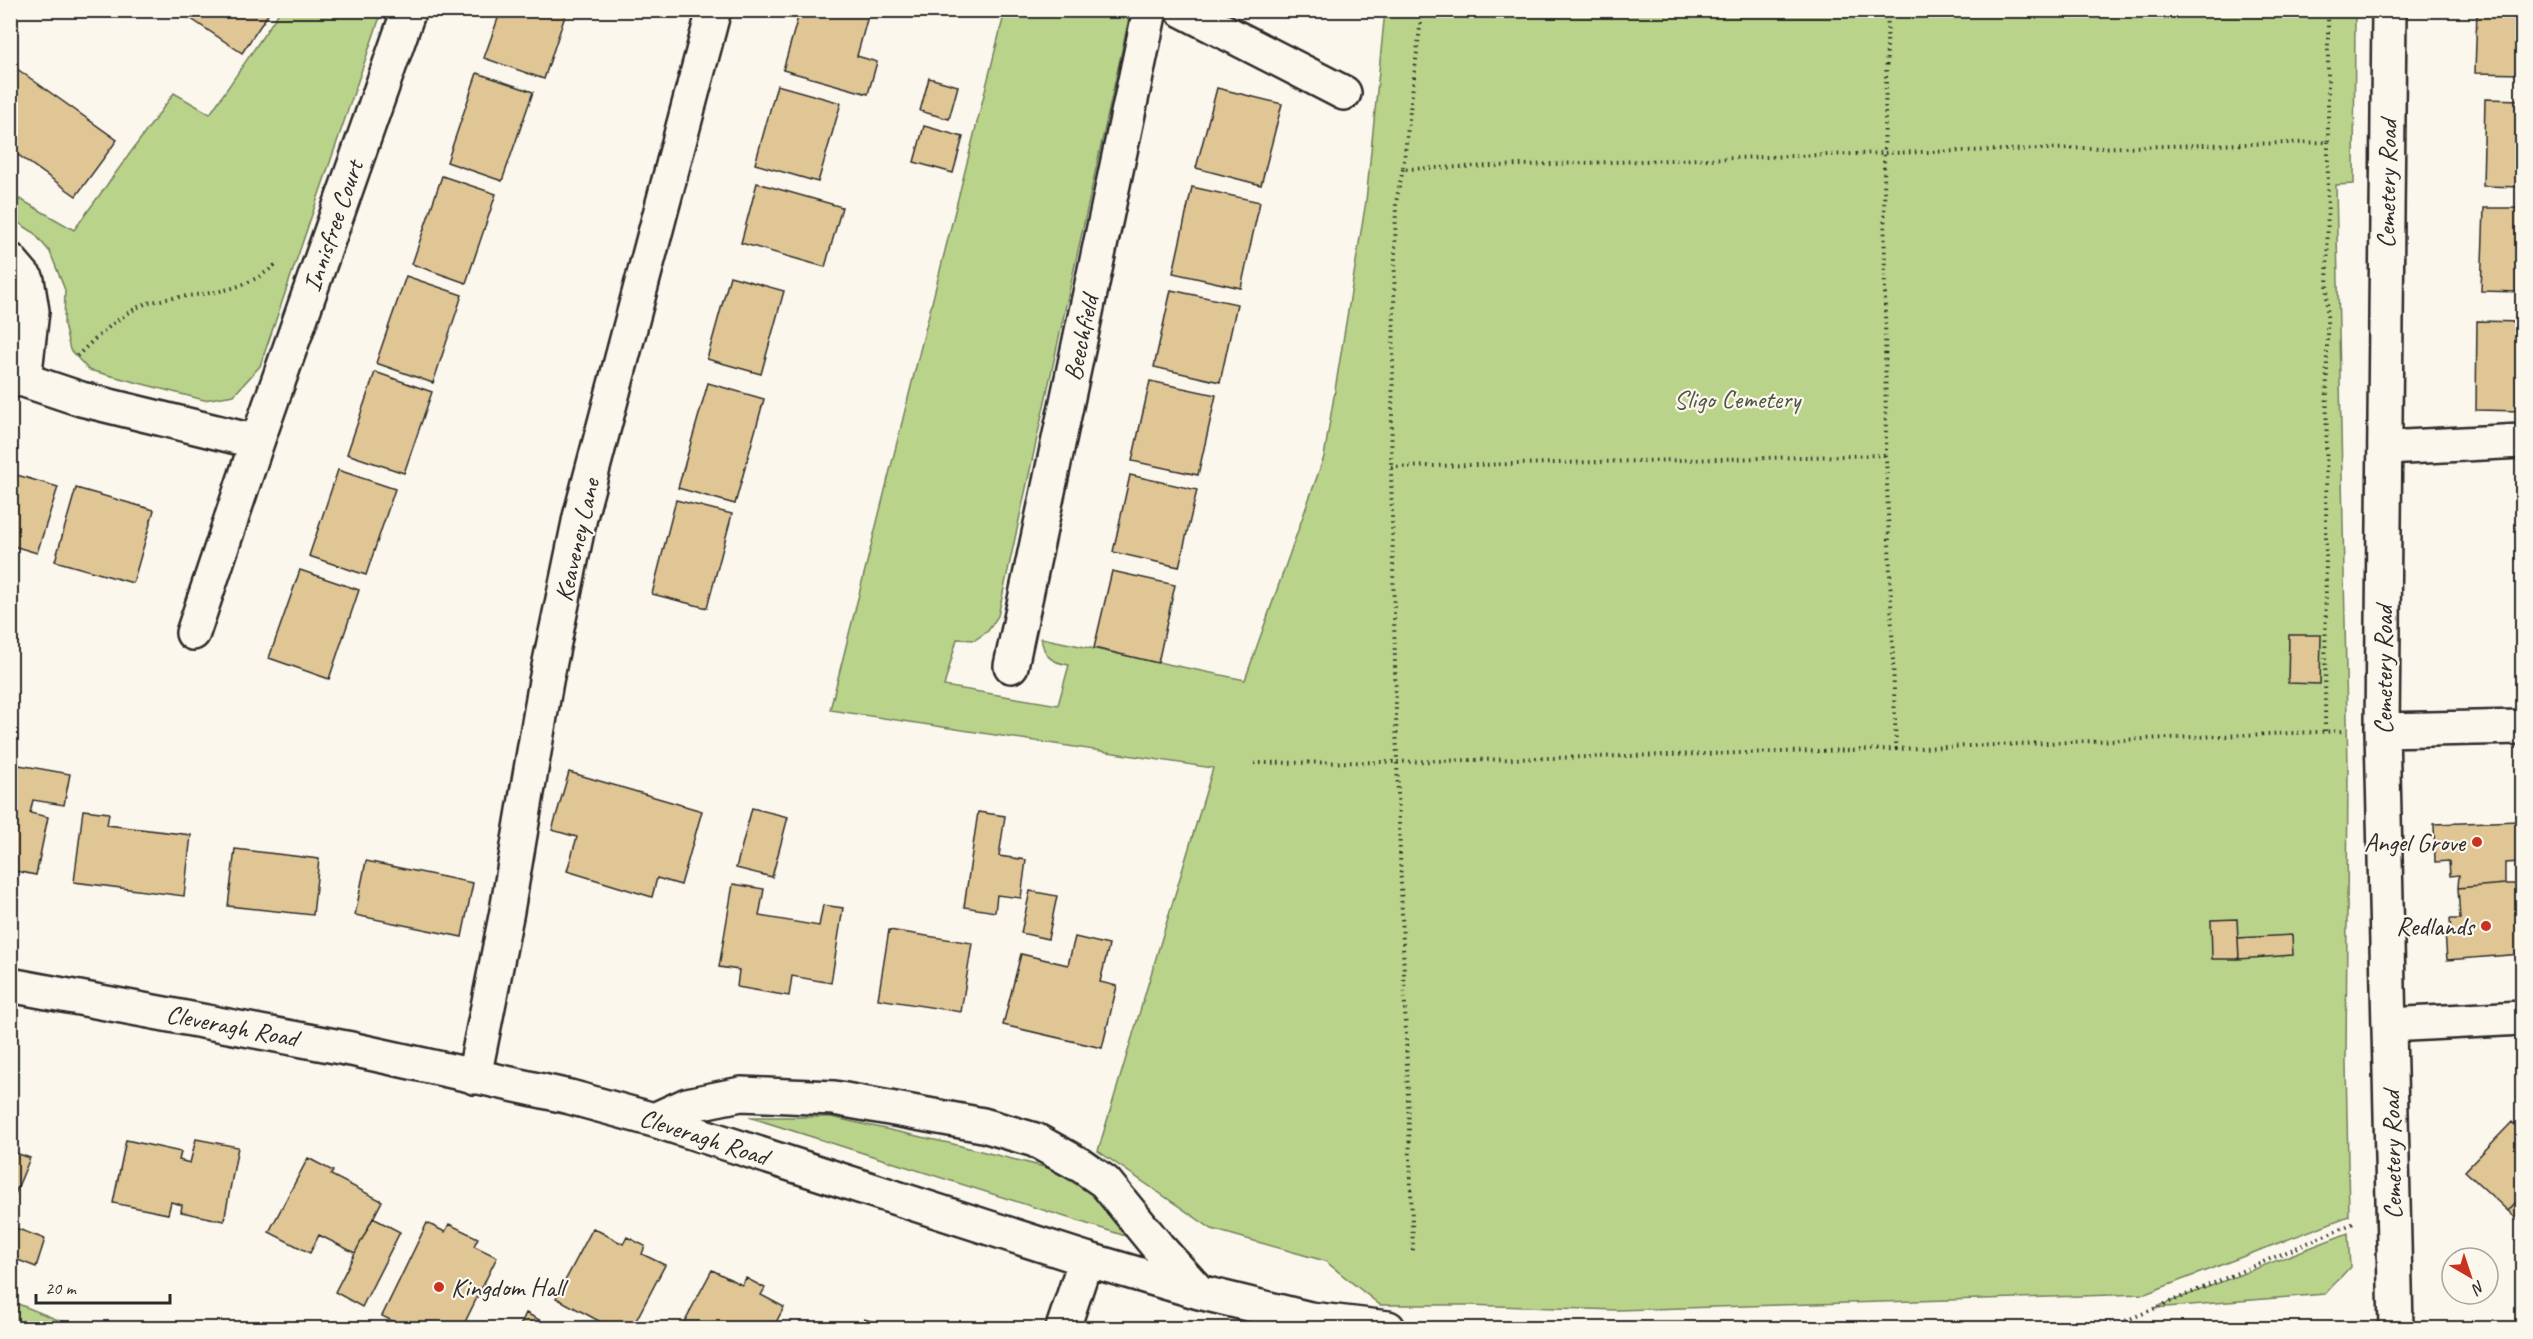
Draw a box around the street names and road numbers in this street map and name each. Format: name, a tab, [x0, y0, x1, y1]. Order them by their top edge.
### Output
street label: Cemetery Road	[2369, 116, 2405, 249]
street label: Innisfree Court	[295, 154, 372, 296]
street label: Beechfield	[1056, 289, 1107, 384]
street label: Keaveney Lane	[547, 474, 607, 605]
street label: Cemetery Road	[2367, 602, 2400, 734]
street label: Cleveragh Road	[163, 997, 304, 1056]
street label: Cemetery Road	[2374, 1087, 2410, 1220]
street label: Cleveragh Road	[636, 1101, 776, 1174]

